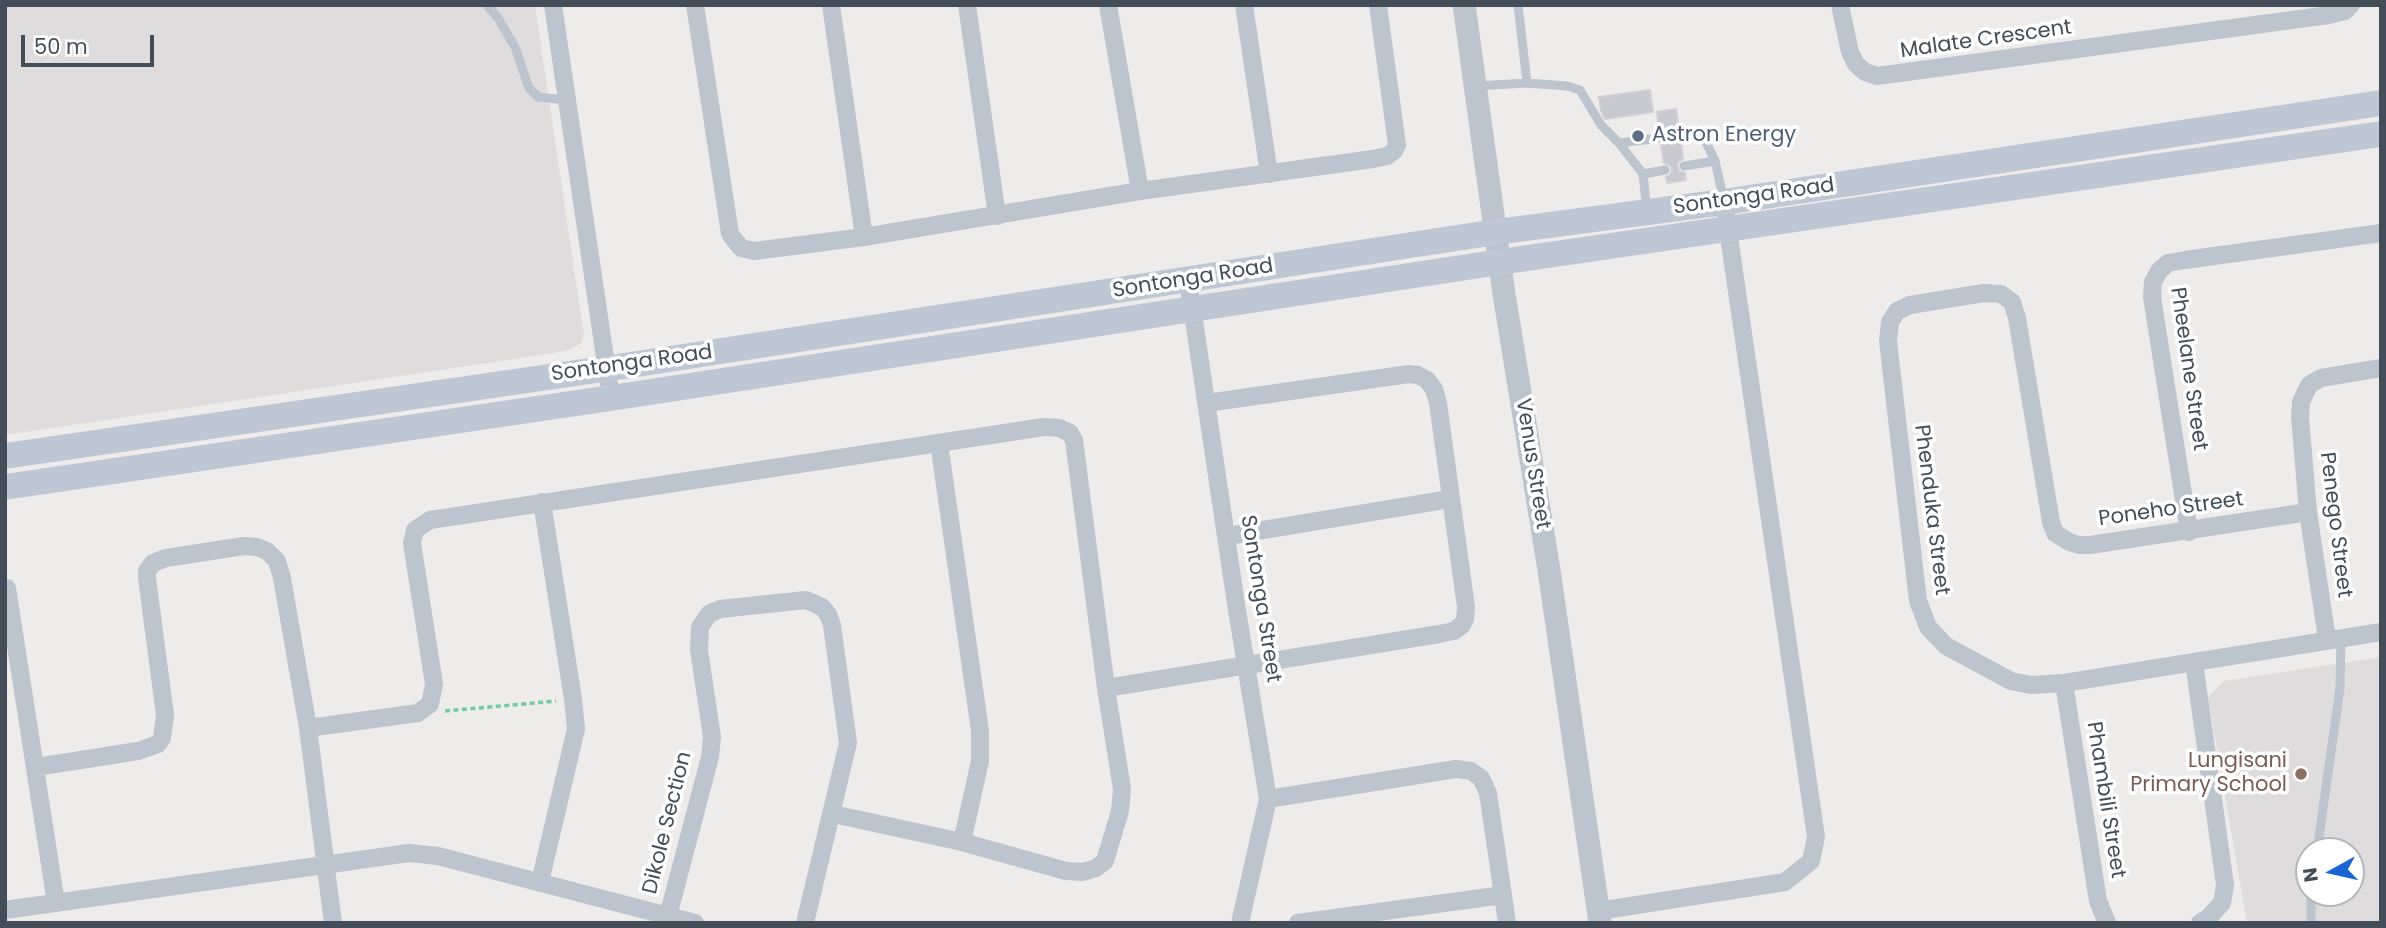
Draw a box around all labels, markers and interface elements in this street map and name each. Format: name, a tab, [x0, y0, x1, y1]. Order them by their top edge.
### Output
street label: Malate Crescent	[1899, 15, 2073, 65]
scale bar	[24, 21, 158, 65]
text: 50 m	[34, 32, 88, 61]
place label: Astron Energy	[1652, 123, 1796, 149]
marker: Astron Energy	[1630, 128, 1646, 144]
street label: Sontonga Road	[1672, 173, 1836, 221]
street label: Sontonga Road	[1111, 254, 1275, 304]
street label: Pheelane Street	[2164, 286, 2212, 452]
street label: Sontonga Road	[550, 340, 714, 388]
street label: Venus Street	[1509, 397, 1555, 531]
street label: Phenduka Street	[1908, 423, 1954, 597]
street label: Penego Street	[2314, 451, 2356, 599]
street label: Poneho Street	[2097, 487, 2245, 533]
street label: Sontonga Street	[1234, 513, 1286, 685]
street label: Phambili Street	[2080, 720, 2130, 880]
street label: Dikole Section	[638, 749, 698, 897]
place label: Lungisani Primary School	[2130, 749, 2287, 799]
marker: Lungisani Primary School	[2293, 766, 2309, 782]
north arrow	[2295, 837, 2365, 907]
text: N	[2296, 866, 2325, 884]

